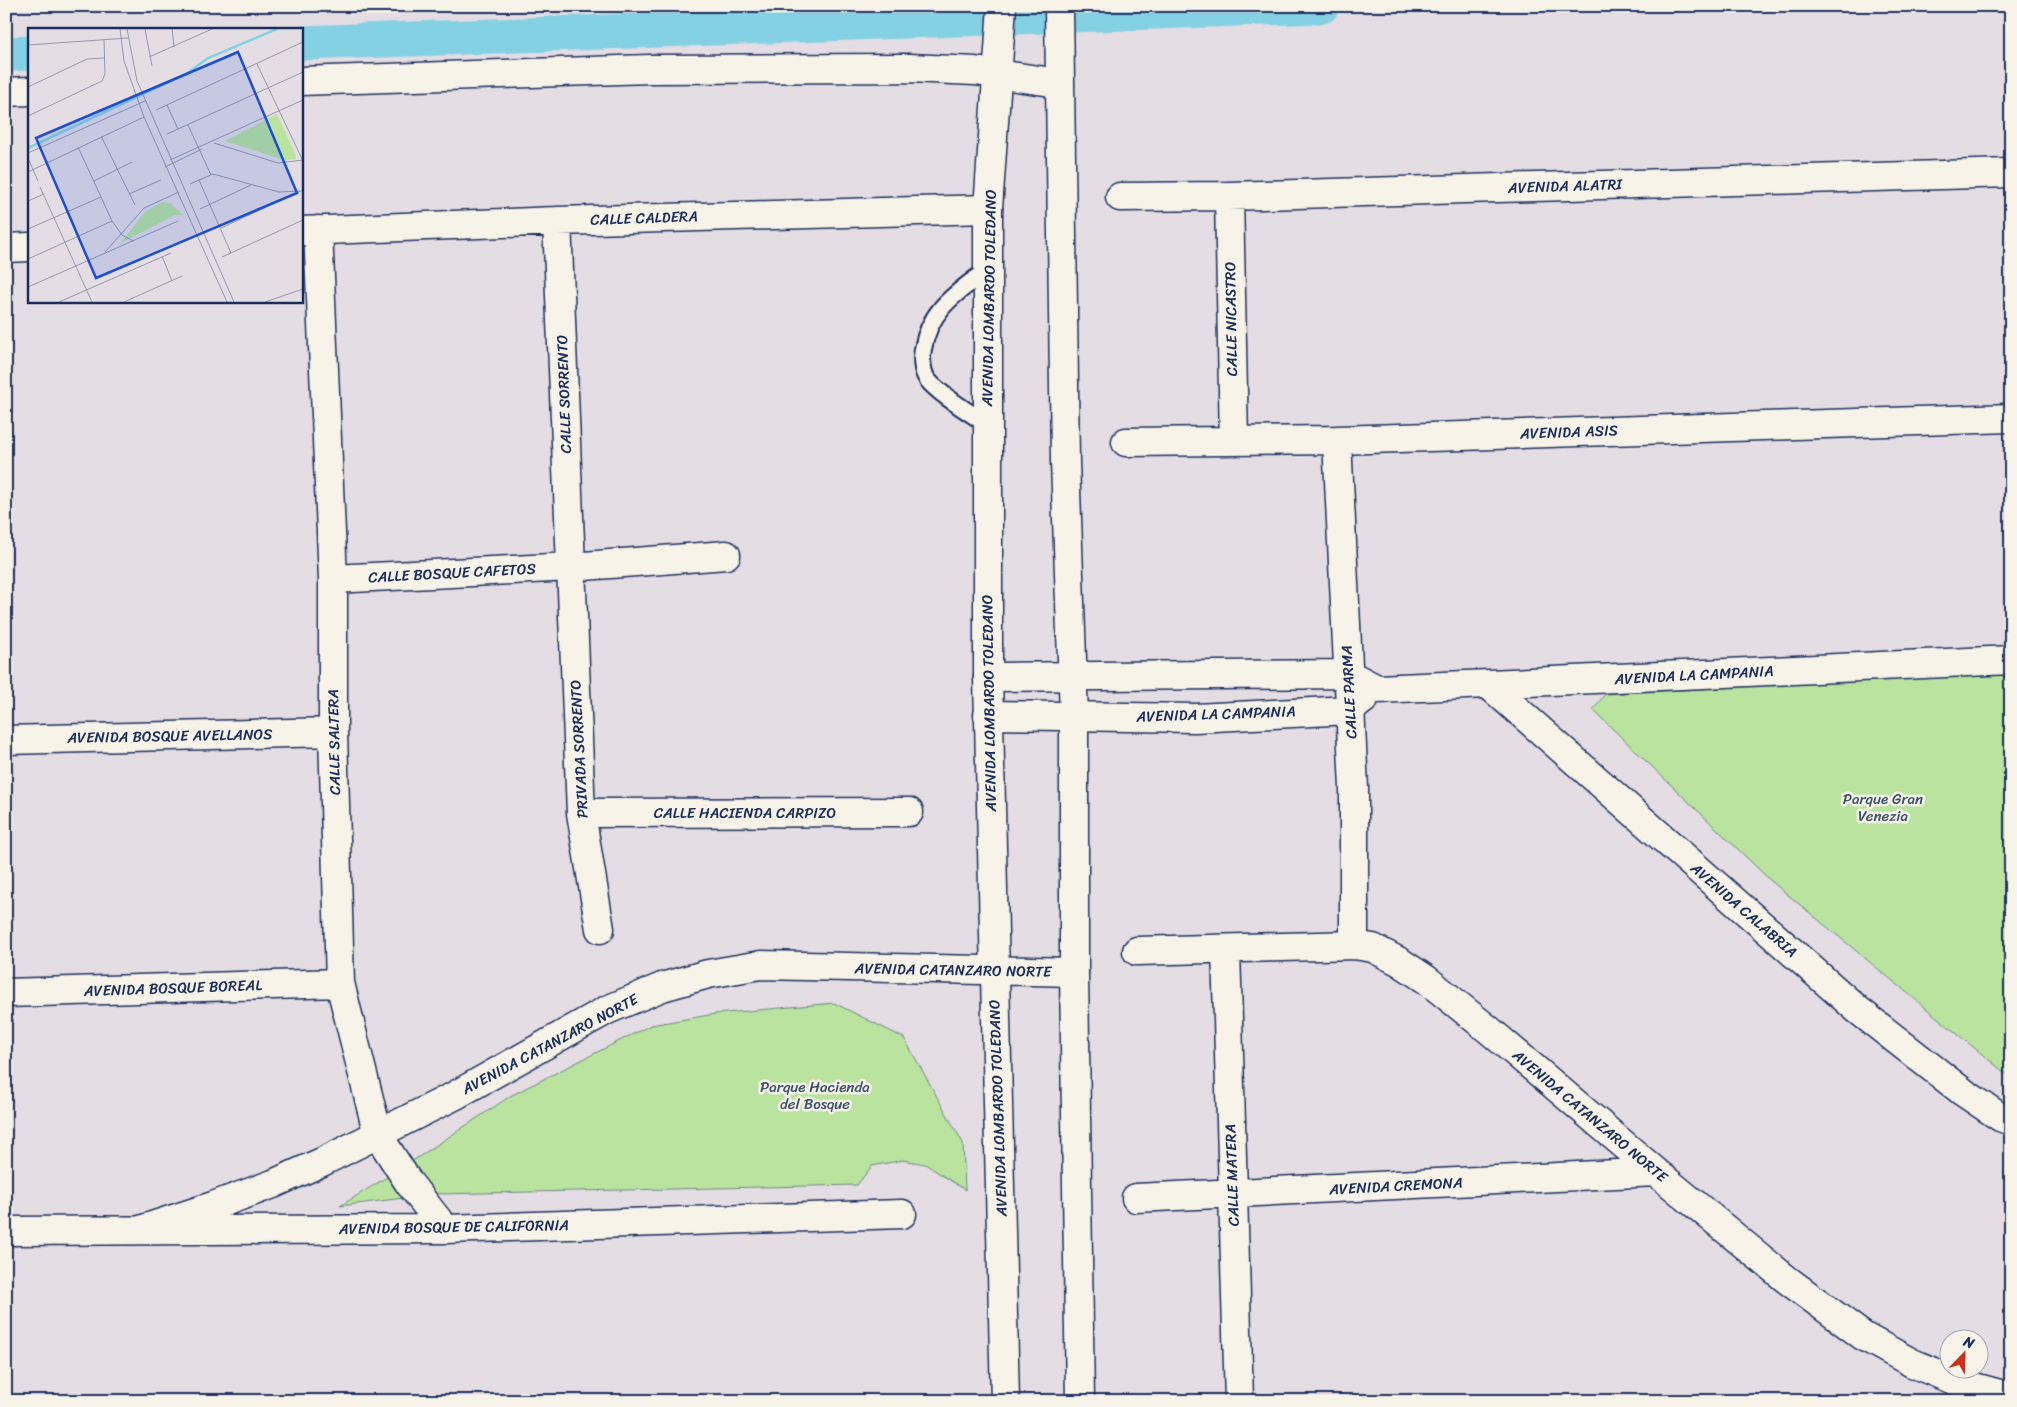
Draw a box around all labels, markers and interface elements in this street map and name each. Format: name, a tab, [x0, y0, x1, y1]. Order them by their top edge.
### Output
inset map	[28, 28, 302, 302]
street label: AVENIDA ALATRI	[1506, 171, 1624, 201]
street label: AVENIDA LOMBARDO TOLEDANO	[974, 189, 1004, 408]
street label: CALLE CALDERA	[590, 203, 698, 233]
street label: CALLE NICASTRO	[1217, 261, 1245, 377]
street label: CALLE SORRENTO	[549, 334, 579, 454]
street label: AVENIDA ASIS	[1518, 417, 1619, 447]
street label: CALLE BOSQUE CAFETOS	[367, 556, 537, 590]
street label: AVENIDA LOMBARDO TOLEDANO	[974, 594, 1004, 813]
street label: CALLE PARMA	[1334, 644, 1364, 740]
street label: AVENIDA LA CAMPANIA	[1613, 658, 1774, 692]
street label: PRIVADA SORRENTO	[562, 679, 596, 819]
street label: CALLE SALTERA	[320, 689, 348, 795]
street label: AVENIDA LA CAMPANIA	[1135, 698, 1296, 730]
street label: AVENIDA BOSQUE AVELLANOS	[66, 721, 273, 751]
park label: Parque Gran Venezia	[1843, 786, 1923, 829]
street label: CALLE HACIENDA CARPIZO	[654, 800, 836, 826]
street label: AVENIDA CALABRIA	[1684, 855, 1804, 964]
street label: AVENIDA CATANZARO NORTE	[853, 955, 1053, 985]
street label: AVENIDA BOSQUE BOREAL	[82, 972, 263, 1004]
street label: AVENIDA CATANZARO NORTE	[456, 986, 644, 1102]
street label: AVENIDA LOMBARDO TOLEDANO	[981, 999, 1015, 1218]
street label: AVENIDA CATANZARO NORTE	[1506, 1042, 1675, 1190]
park label: Parque Hacienda del Bosque	[760, 1074, 870, 1117]
street label: CALLE MATERA	[1217, 1123, 1247, 1227]
street label: AVENIDA CREMONA	[1327, 1170, 1464, 1203]
street label: AVENIDA BOSQUE DE CALIFORNIA	[338, 1212, 569, 1242]
text: N	[1959, 1329, 1979, 1356]
north arrow	[1940, 1330, 1990, 1380]

